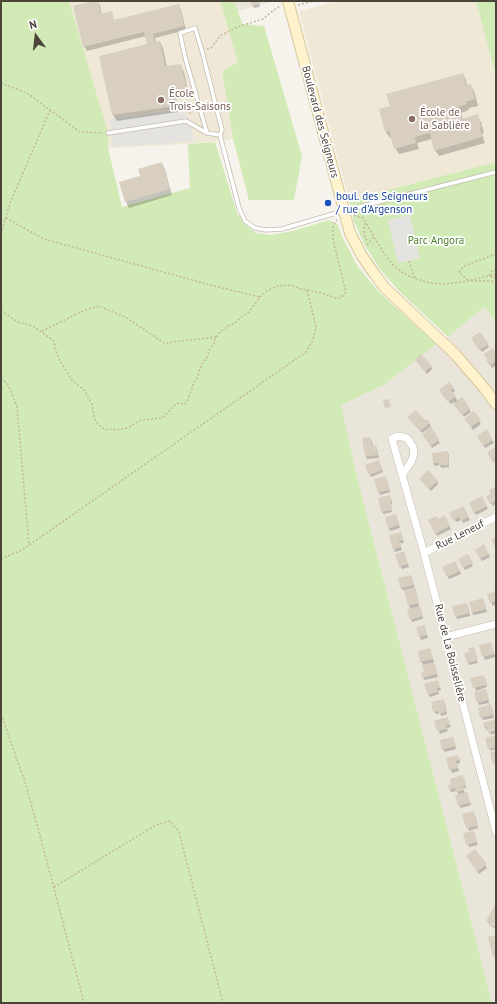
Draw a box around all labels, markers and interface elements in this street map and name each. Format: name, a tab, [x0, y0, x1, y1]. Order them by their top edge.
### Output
north arrow	[16, 16, 56, 56]
text: N	[28, 17, 38, 32]
street label: Boulevard des Seigneurs	[299, 65, 341, 179]
place label: École Trois-Saisons	[169, 87, 231, 113]
marker: École Trois-Saisons	[156, 95, 166, 105]
place label: École de la Sablière	[420, 106, 470, 132]
marker: École de la Sablière	[407, 114, 417, 124]
place label: boul. des Seigneurs / rue d'Argenson	[336, 190, 428, 216]
marker: boul. des Seigneurs / rue d'Argenson	[323, 198, 333, 208]
park label: Parc Angora	[408, 234, 464, 248]
street label: Rue Leneuf	[434, 517, 486, 553]
street label: Rue de La Boisselière	[431, 603, 469, 703]

